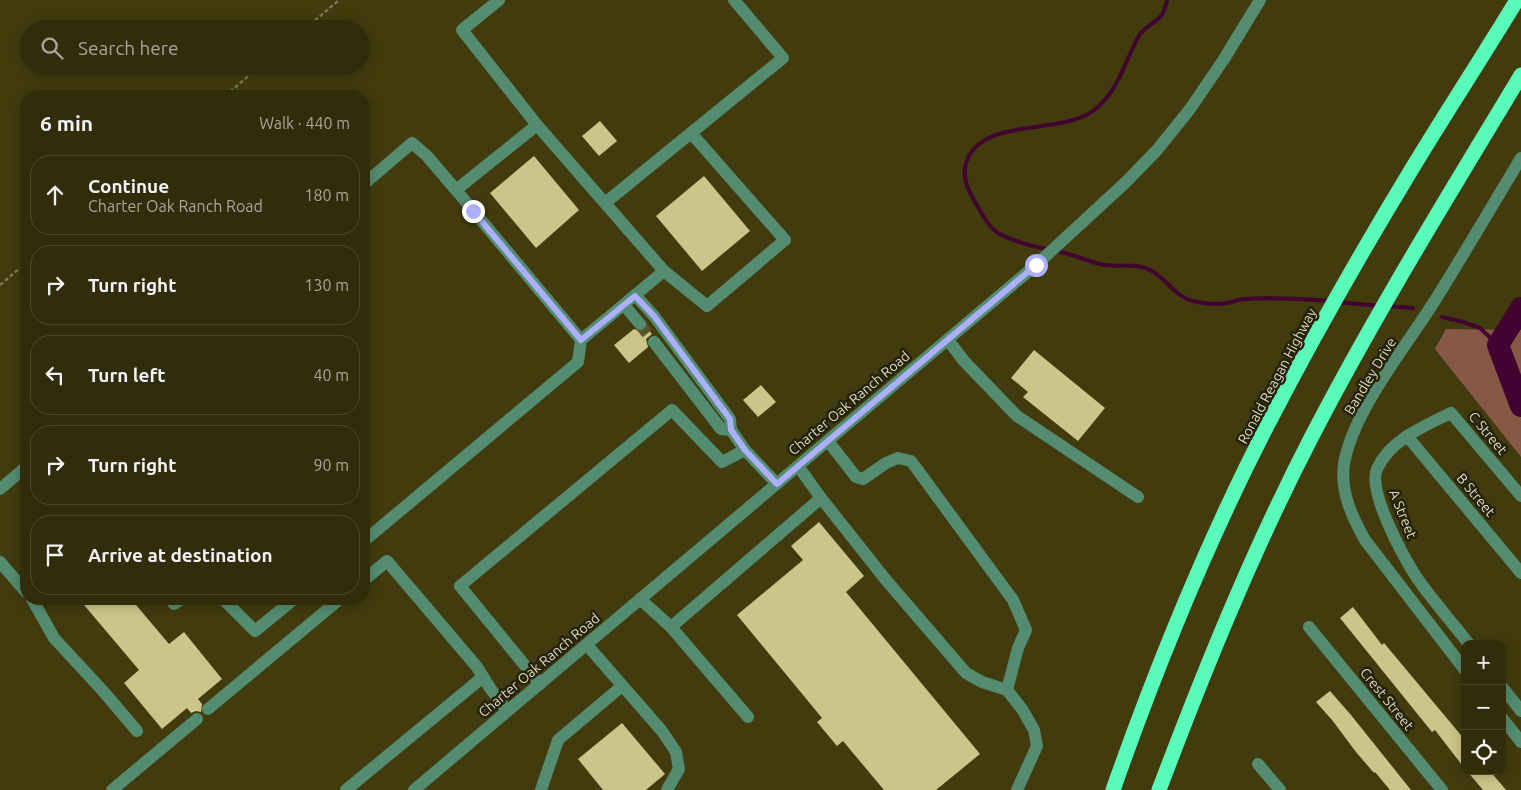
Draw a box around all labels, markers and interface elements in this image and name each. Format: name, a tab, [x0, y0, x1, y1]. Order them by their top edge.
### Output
search box	[20, 20, 370, 75]
icon: search	[38, 34, 66, 62]
text: Search here	[78, 37, 178, 59]
text: 6 min	[40, 111, 93, 135]
text: Walk · 440 m	[259, 114, 350, 132]
text: Continue	[88, 175, 169, 197]
icon: ahead	[41, 181, 69, 209]
text: 180 m	[304, 186, 349, 204]
text: Charter Oak Ranch Road	[88, 197, 263, 215]
route end	[462, 200, 485, 223]
route start	[1025, 254, 1048, 277]
icon: right	[41, 271, 69, 299]
text: Turn right	[88, 274, 176, 296]
text: 130 m	[304, 276, 349, 294]
street label: Ronald Reagan Highway	[1234, 305, 1320, 446]
street label: Bandley Drive	[1341, 335, 1399, 417]
street label: Charter Oak Ranch Road	[785, 348, 913, 458]
icon: left	[41, 361, 69, 389]
text: Turn left	[88, 364, 166, 386]
text: 40 m	[313, 366, 349, 384]
street label: C Street	[1466, 408, 1511, 458]
icon: right	[41, 451, 69, 479]
text: Turn right	[88, 454, 176, 476]
text: 90 m	[313, 456, 349, 474]
street label: B Street	[1453, 470, 1499, 520]
street label: A Street	[1386, 487, 1420, 541]
icon: arrive	[41, 541, 69, 569]
text: Arrive at destination	[88, 544, 273, 566]
street label: Charter Oak Ranch Road	[475, 610, 603, 720]
map controls	[1461, 640, 1506, 775]
button: +	[1461, 640, 1506, 685]
street label: Crest Street	[1357, 665, 1417, 734]
button: −	[1461, 685, 1506, 730]
button: locate	[1461, 730, 1506, 775]

